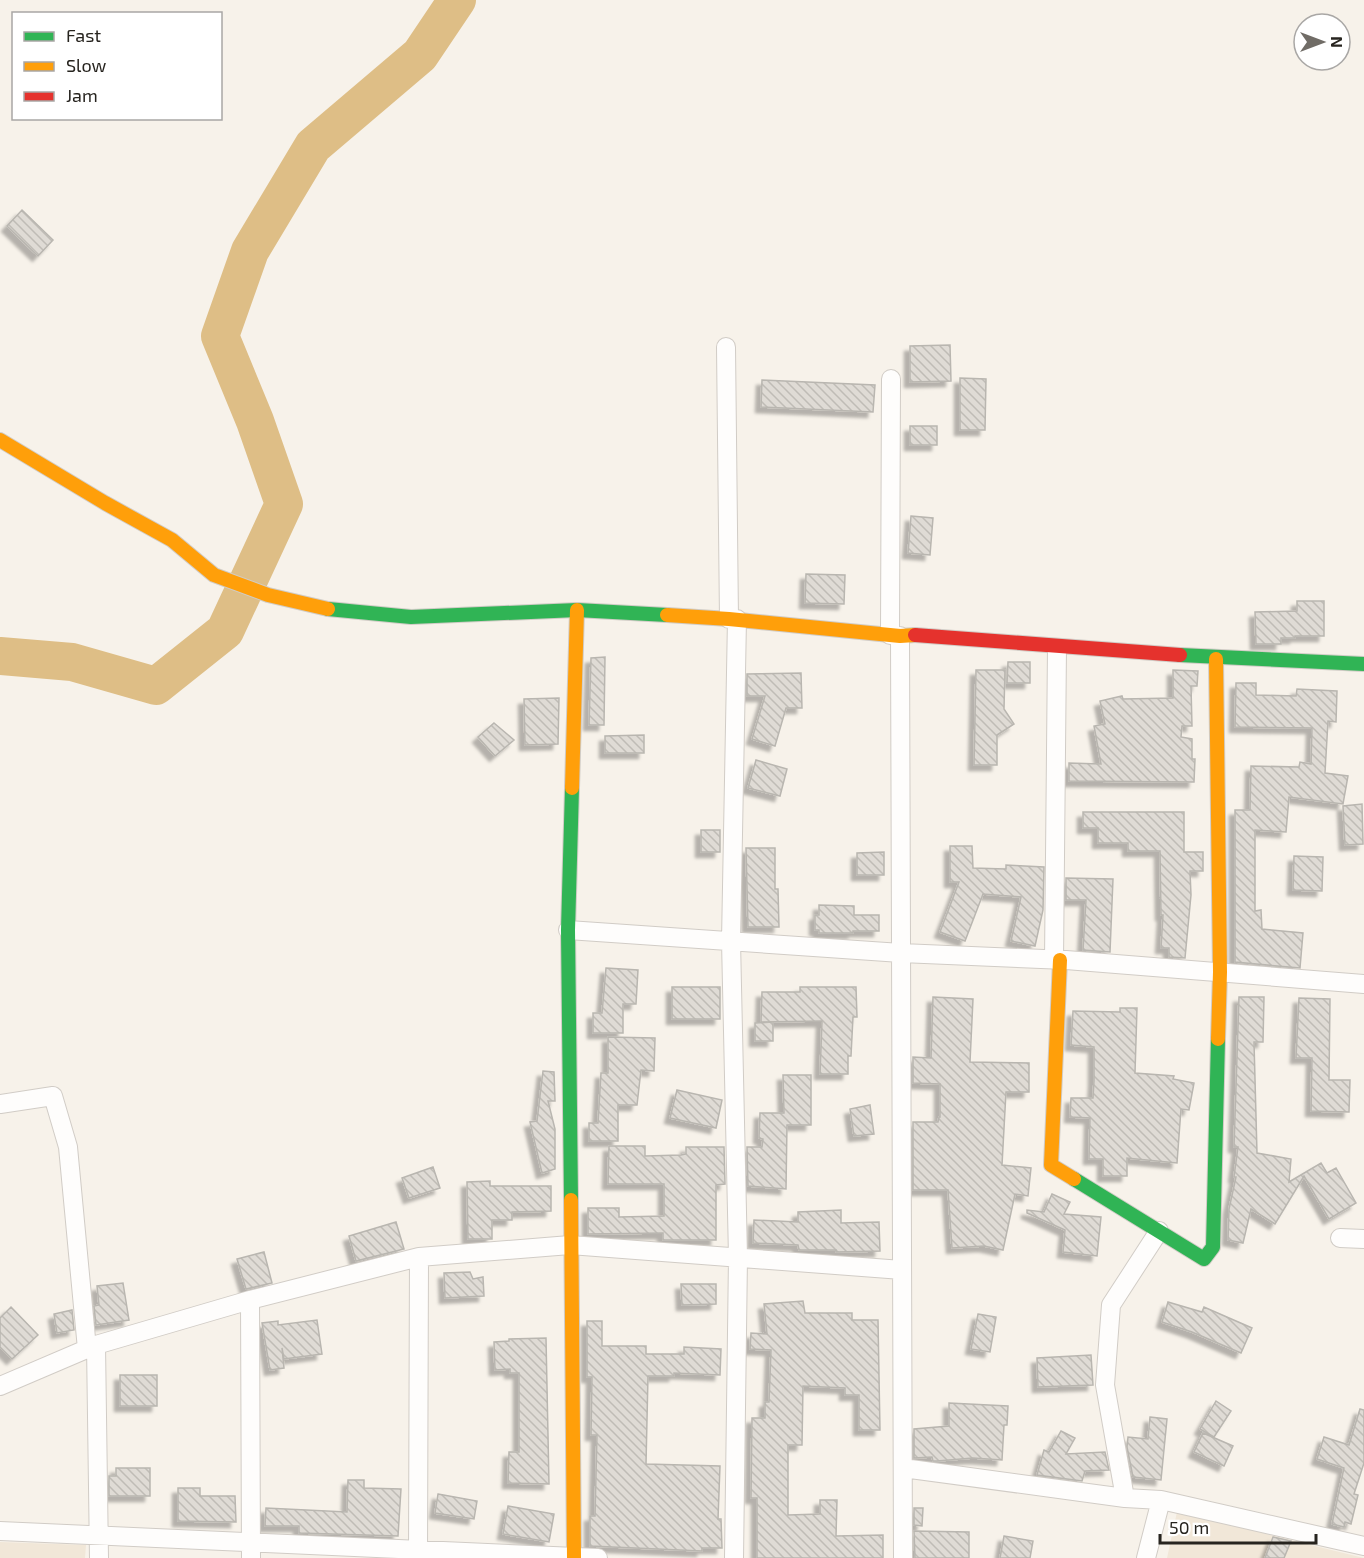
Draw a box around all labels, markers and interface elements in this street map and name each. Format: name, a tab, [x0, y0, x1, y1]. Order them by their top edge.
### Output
legend	[12, 12, 222, 120]
north arrow	[1292, 12, 1352, 72]
text: Fast	[66, 24, 101, 46]
text: N	[1328, 36, 1347, 48]
text: Slow	[66, 54, 107, 76]
text: Jam	[66, 84, 98, 106]
scale bar	[1160, 1507, 1316, 1545]
text: 50 m	[1169, 1516, 1209, 1538]

